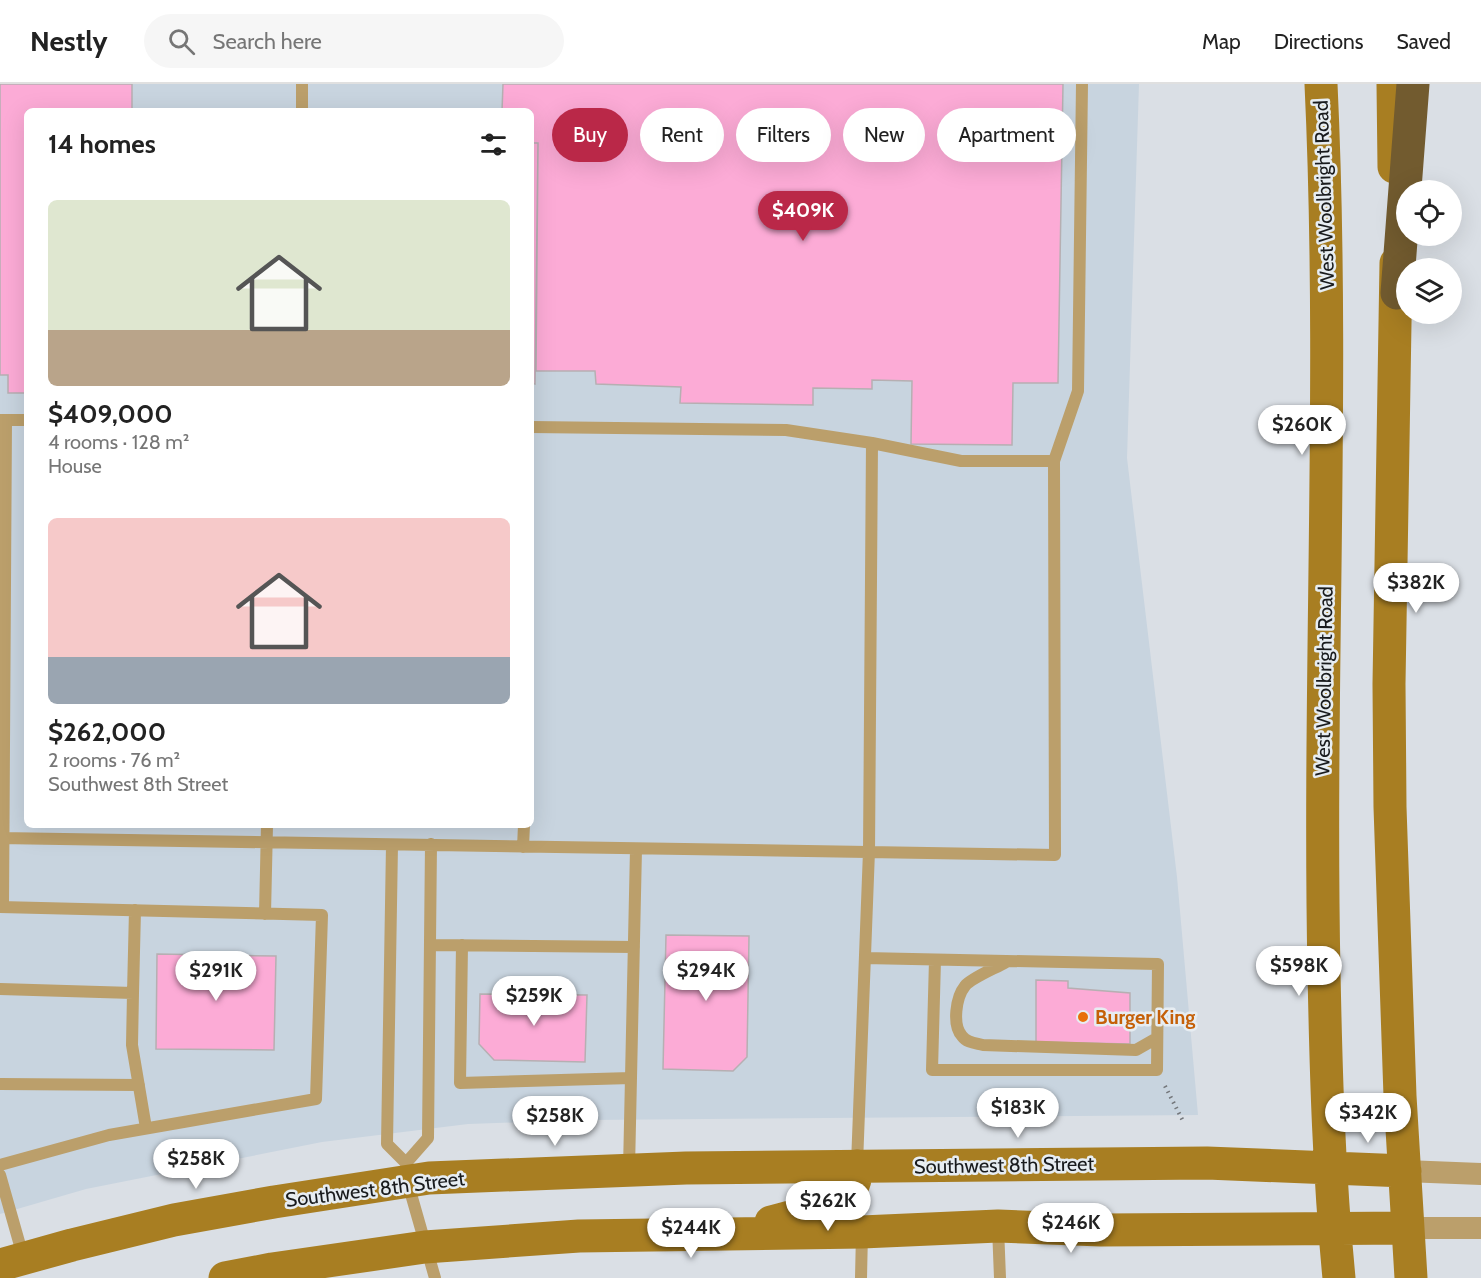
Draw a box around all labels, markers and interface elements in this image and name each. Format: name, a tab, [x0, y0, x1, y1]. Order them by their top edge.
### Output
search box	[144, 14, 564, 68]
text: Nestly	[30, 24, 108, 58]
icon: search	[165, 25, 198, 58]
text: Search here	[213, 28, 322, 55]
text: Map	[1202, 29, 1241, 54]
text: Directions	[1274, 29, 1363, 54]
text: Saved	[1396, 29, 1451, 54]
street label: West Woolbright Road	[1309, 100, 1339, 290]
chip: Buy	[552, 108, 628, 162]
chip: Rent	[640, 108, 724, 162]
chip: Filters	[736, 108, 831, 162]
chip: New	[843, 108, 925, 162]
chip: Apartment	[937, 108, 1076, 162]
text: 14 homes	[48, 128, 156, 160]
icon: filters	[477, 128, 510, 161]
map controls	[1396, 180, 1462, 324]
button: locate	[1396, 180, 1462, 246]
pin: $409K	[761, 191, 845, 242]
text: $409K	[772, 198, 834, 222]
icon: home	[225, 239, 333, 347]
button: layers	[1396, 258, 1462, 324]
text: $409,000	[48, 398, 173, 430]
pin: $260K	[1260, 405, 1344, 456]
text: $260K	[1272, 412, 1332, 436]
text: 4 rooms · 128 m²	[48, 430, 190, 454]
text: House	[48, 454, 102, 478]
icon: home	[225, 557, 333, 665]
pin: $382K	[1374, 563, 1458, 614]
text: $382K	[1387, 570, 1445, 594]
street label: West Woolbright Road	[1310, 586, 1338, 776]
text: $262,000	[48, 716, 166, 748]
text: 2 rooms · 76 m²	[48, 748, 180, 772]
text: Southwest 8th Street	[48, 772, 228, 796]
pin: $598K	[1257, 946, 1341, 997]
pin: $291K	[174, 951, 258, 1002]
pin: $294K	[664, 951, 748, 1002]
text: $598K	[1270, 953, 1328, 977]
text: $291K	[189, 958, 243, 982]
text: $294K	[677, 958, 735, 982]
pin: $259K	[492, 976, 576, 1027]
text: $259K	[506, 983, 562, 1007]
place label: Burger King	[1095, 1005, 1195, 1029]
marker: Burger King	[1076, 1010, 1090, 1024]
pin: $183K	[976, 1088, 1060, 1139]
pin: $342K	[1326, 1093, 1410, 1144]
text: $183K	[991, 1095, 1045, 1119]
pin: $258K	[513, 1096, 597, 1147]
text: $342K	[1339, 1100, 1397, 1124]
text: $258K	[526, 1103, 584, 1127]
pin: $258K	[154, 1139, 238, 1190]
text: $258K	[167, 1146, 225, 1170]
street label: Southwest 8th Street	[914, 1151, 1095, 1179]
street label: Southwest 8th Street	[284, 1166, 466, 1212]
pin: $262K	[786, 1181, 870, 1232]
text: $262K	[800, 1188, 856, 1212]
pin: $246K	[1029, 1203, 1113, 1254]
pin: $244K	[649, 1208, 733, 1259]
text: $246K	[1042, 1210, 1100, 1234]
text: $244K	[661, 1215, 721, 1239]

